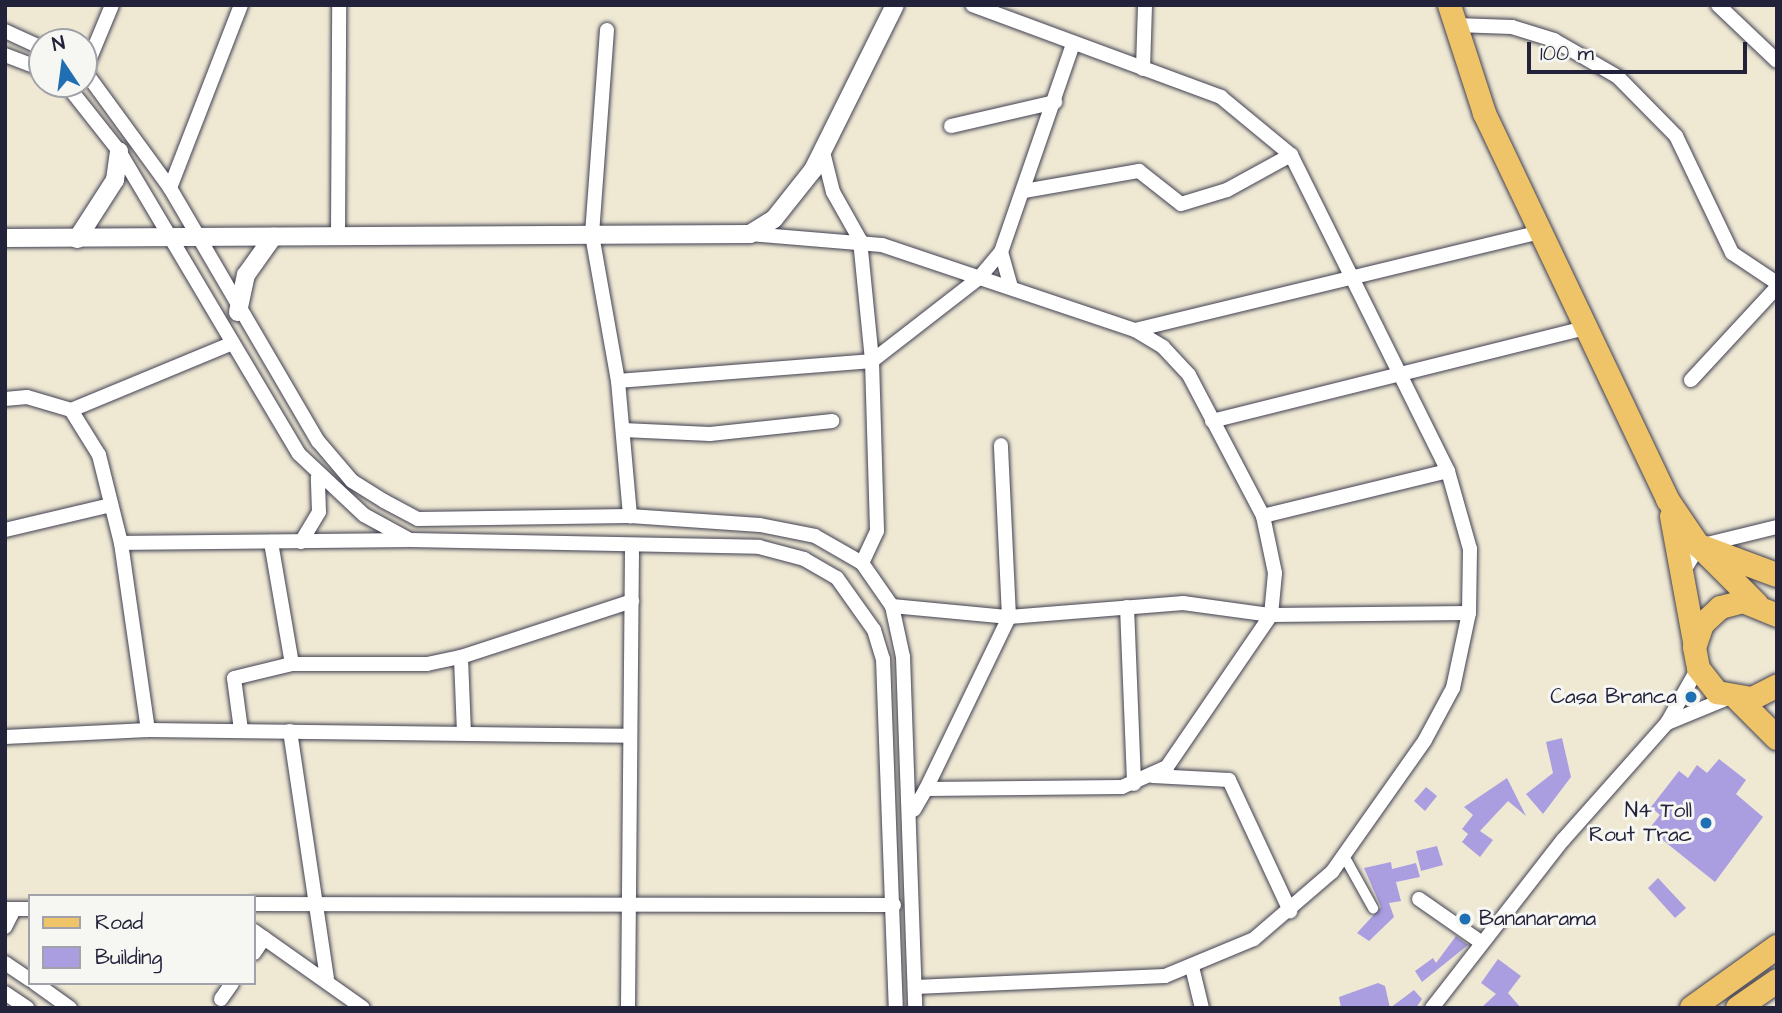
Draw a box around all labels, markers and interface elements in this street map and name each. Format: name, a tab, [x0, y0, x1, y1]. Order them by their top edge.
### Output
north arrow	[28, 28, 98, 98]
scale bar	[1530, 28, 1750, 72]
text: N	[50, 30, 67, 58]
text: 100 m	[1540, 39, 1594, 68]
place label: Casa Branca	[1550, 684, 1677, 710]
marker: Casa Branca	[1683, 689, 1699, 705]
place label: N4 Toll Rout Trac	[1589, 798, 1692, 848]
marker: N4 Toll Rout Trac	[1698, 815, 1714, 831]
legend	[28, 894, 256, 985]
place label: Bananarama	[1479, 906, 1596, 932]
text: Road	[95, 908, 143, 937]
marker: Bananarama	[1457, 911, 1473, 927]
text: Building	[95, 943, 162, 972]

